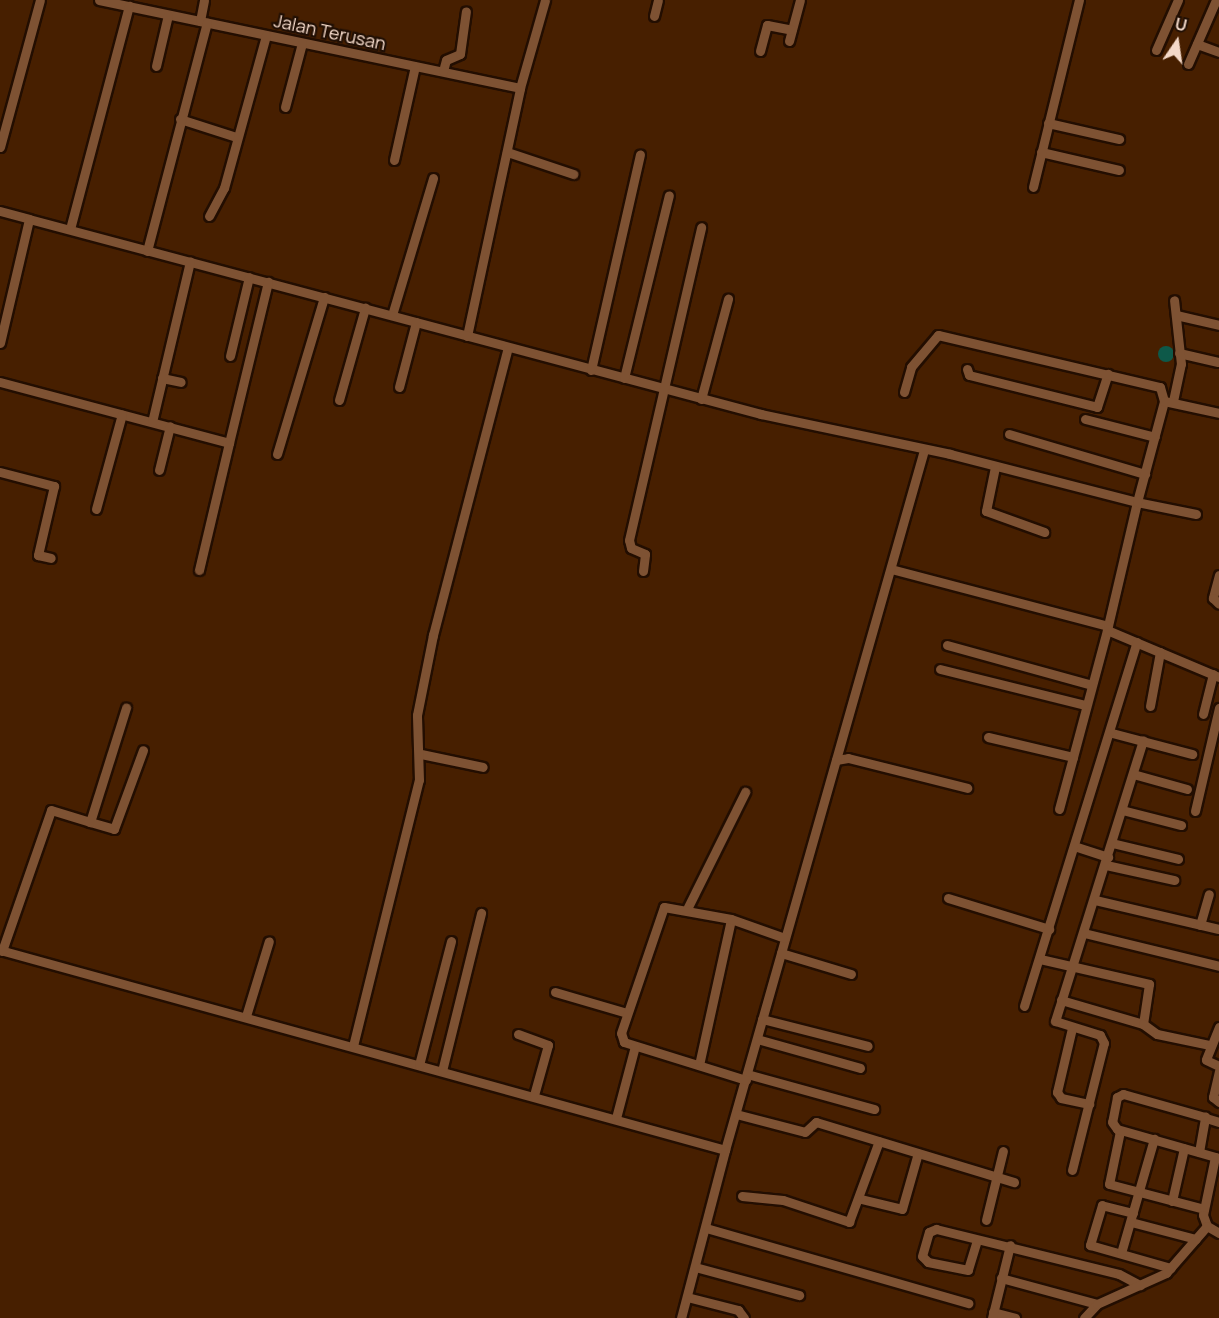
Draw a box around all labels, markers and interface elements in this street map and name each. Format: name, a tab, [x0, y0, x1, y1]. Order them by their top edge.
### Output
street label: Jalan Terusan	[272, 10, 388, 54]
north arrow	[1147, 12, 1207, 72]
text: U	[1173, 12, 1189, 36]

